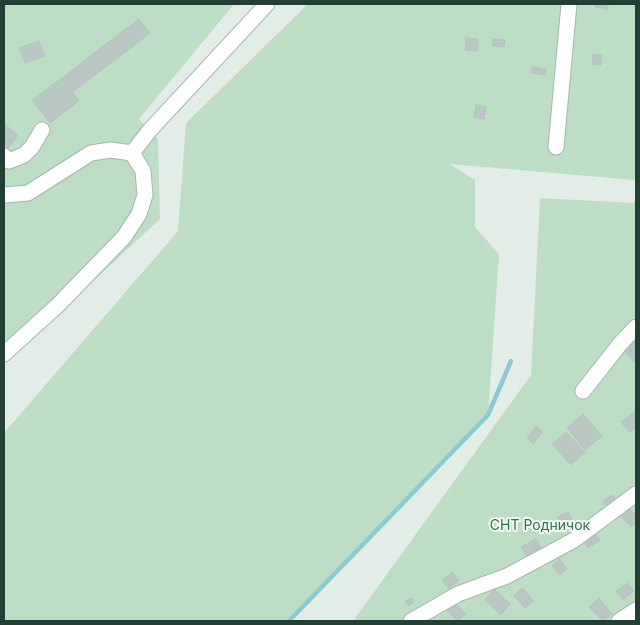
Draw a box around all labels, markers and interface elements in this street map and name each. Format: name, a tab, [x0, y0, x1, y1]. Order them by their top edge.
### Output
park label: СНТ Родничок	[490, 518, 590, 534]

